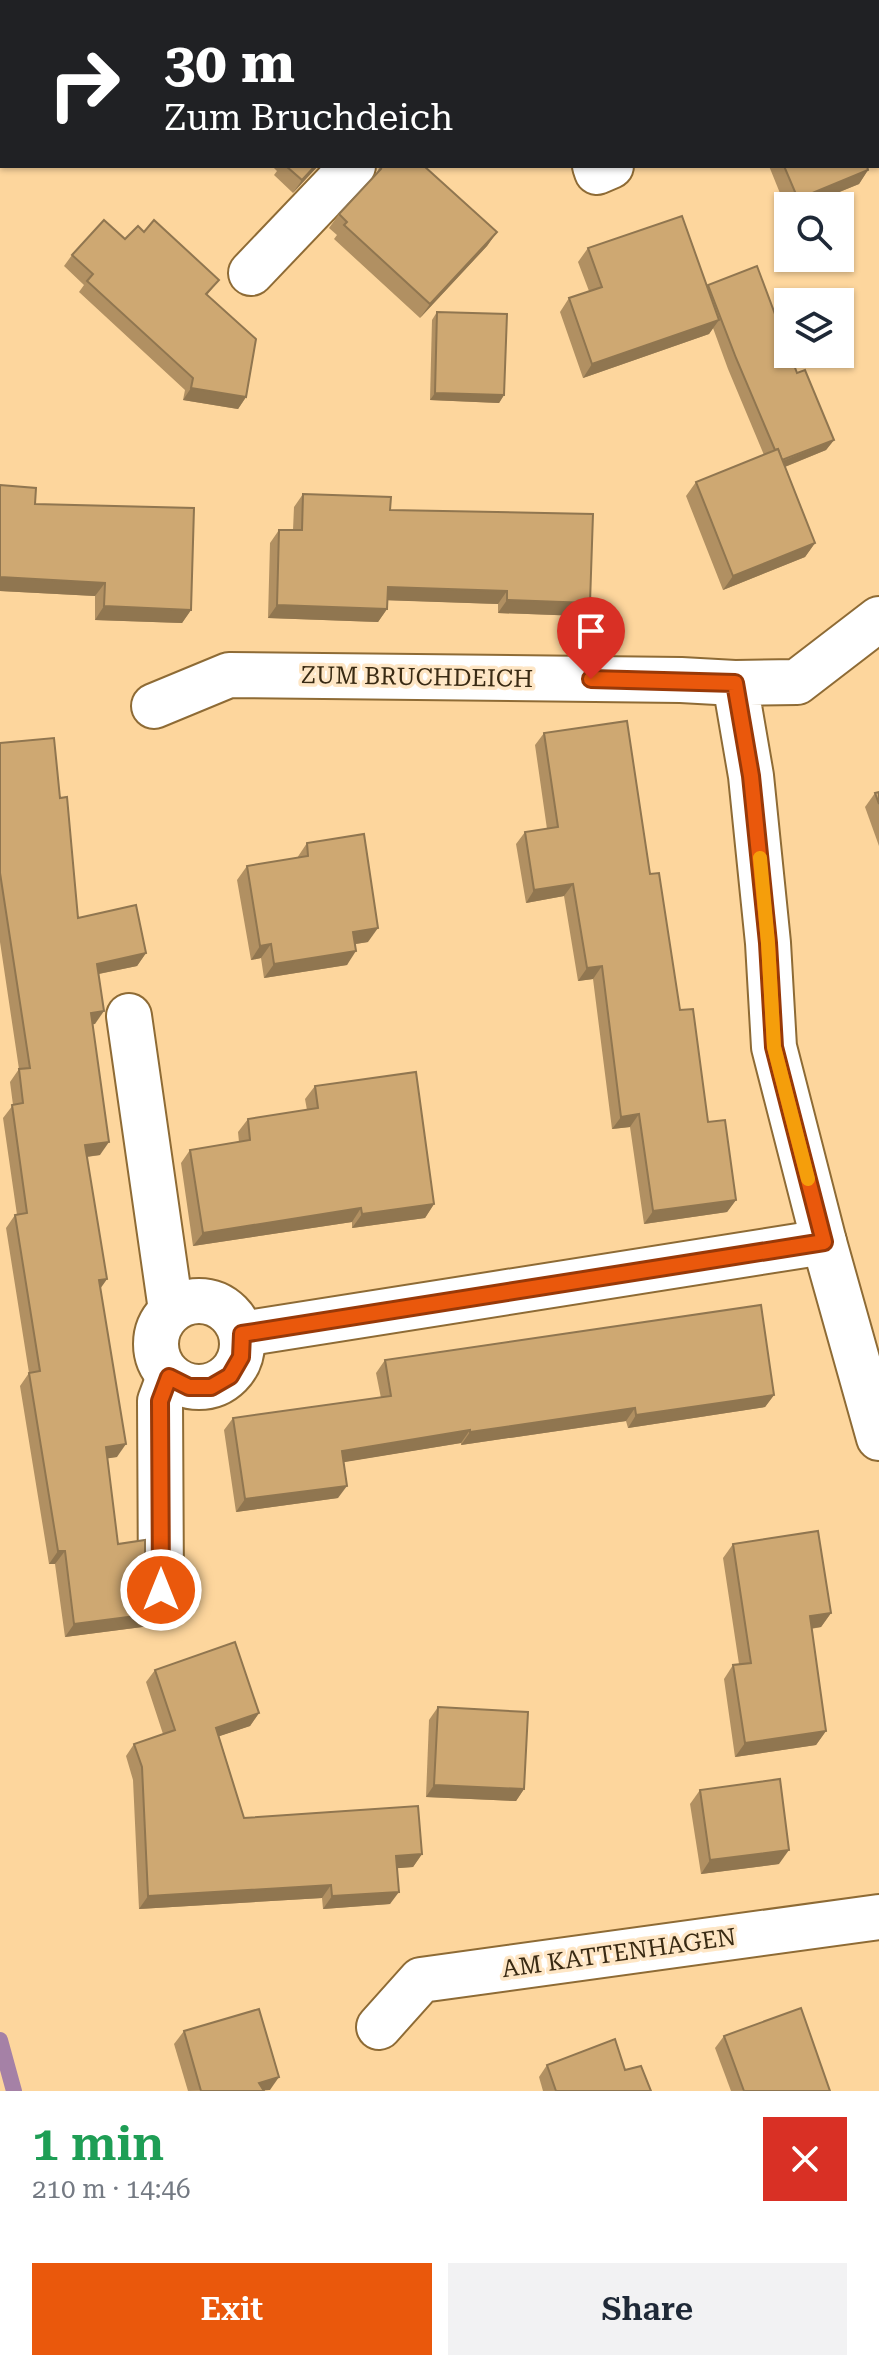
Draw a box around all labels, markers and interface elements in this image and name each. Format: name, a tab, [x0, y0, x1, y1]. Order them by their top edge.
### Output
text: 30 m	[164, 30, 295, 96]
icon: right	[32, 32, 136, 136]
text: Zum Bruchdeich	[164, 97, 453, 139]
map controls	[774, 192, 854, 368]
button: search	[774, 192, 854, 272]
button: layers	[774, 288, 854, 368]
pin	[557, 597, 625, 679]
icon: arrive	[569, 609, 613, 653]
street label: ZUM BRUCHDEICH	[301, 661, 533, 693]
position arrow	[119, 1548, 203, 1632]
street label: AM KATTENHAGEN	[500, 1923, 738, 1983]
text: 1 min	[32, 2116, 164, 2172]
button: close	[763, 2117, 847, 2201]
text: 210 m · 14:46	[32, 2174, 191, 2204]
button: Exit	[32, 2263, 432, 2355]
button: Share	[448, 2263, 847, 2355]

